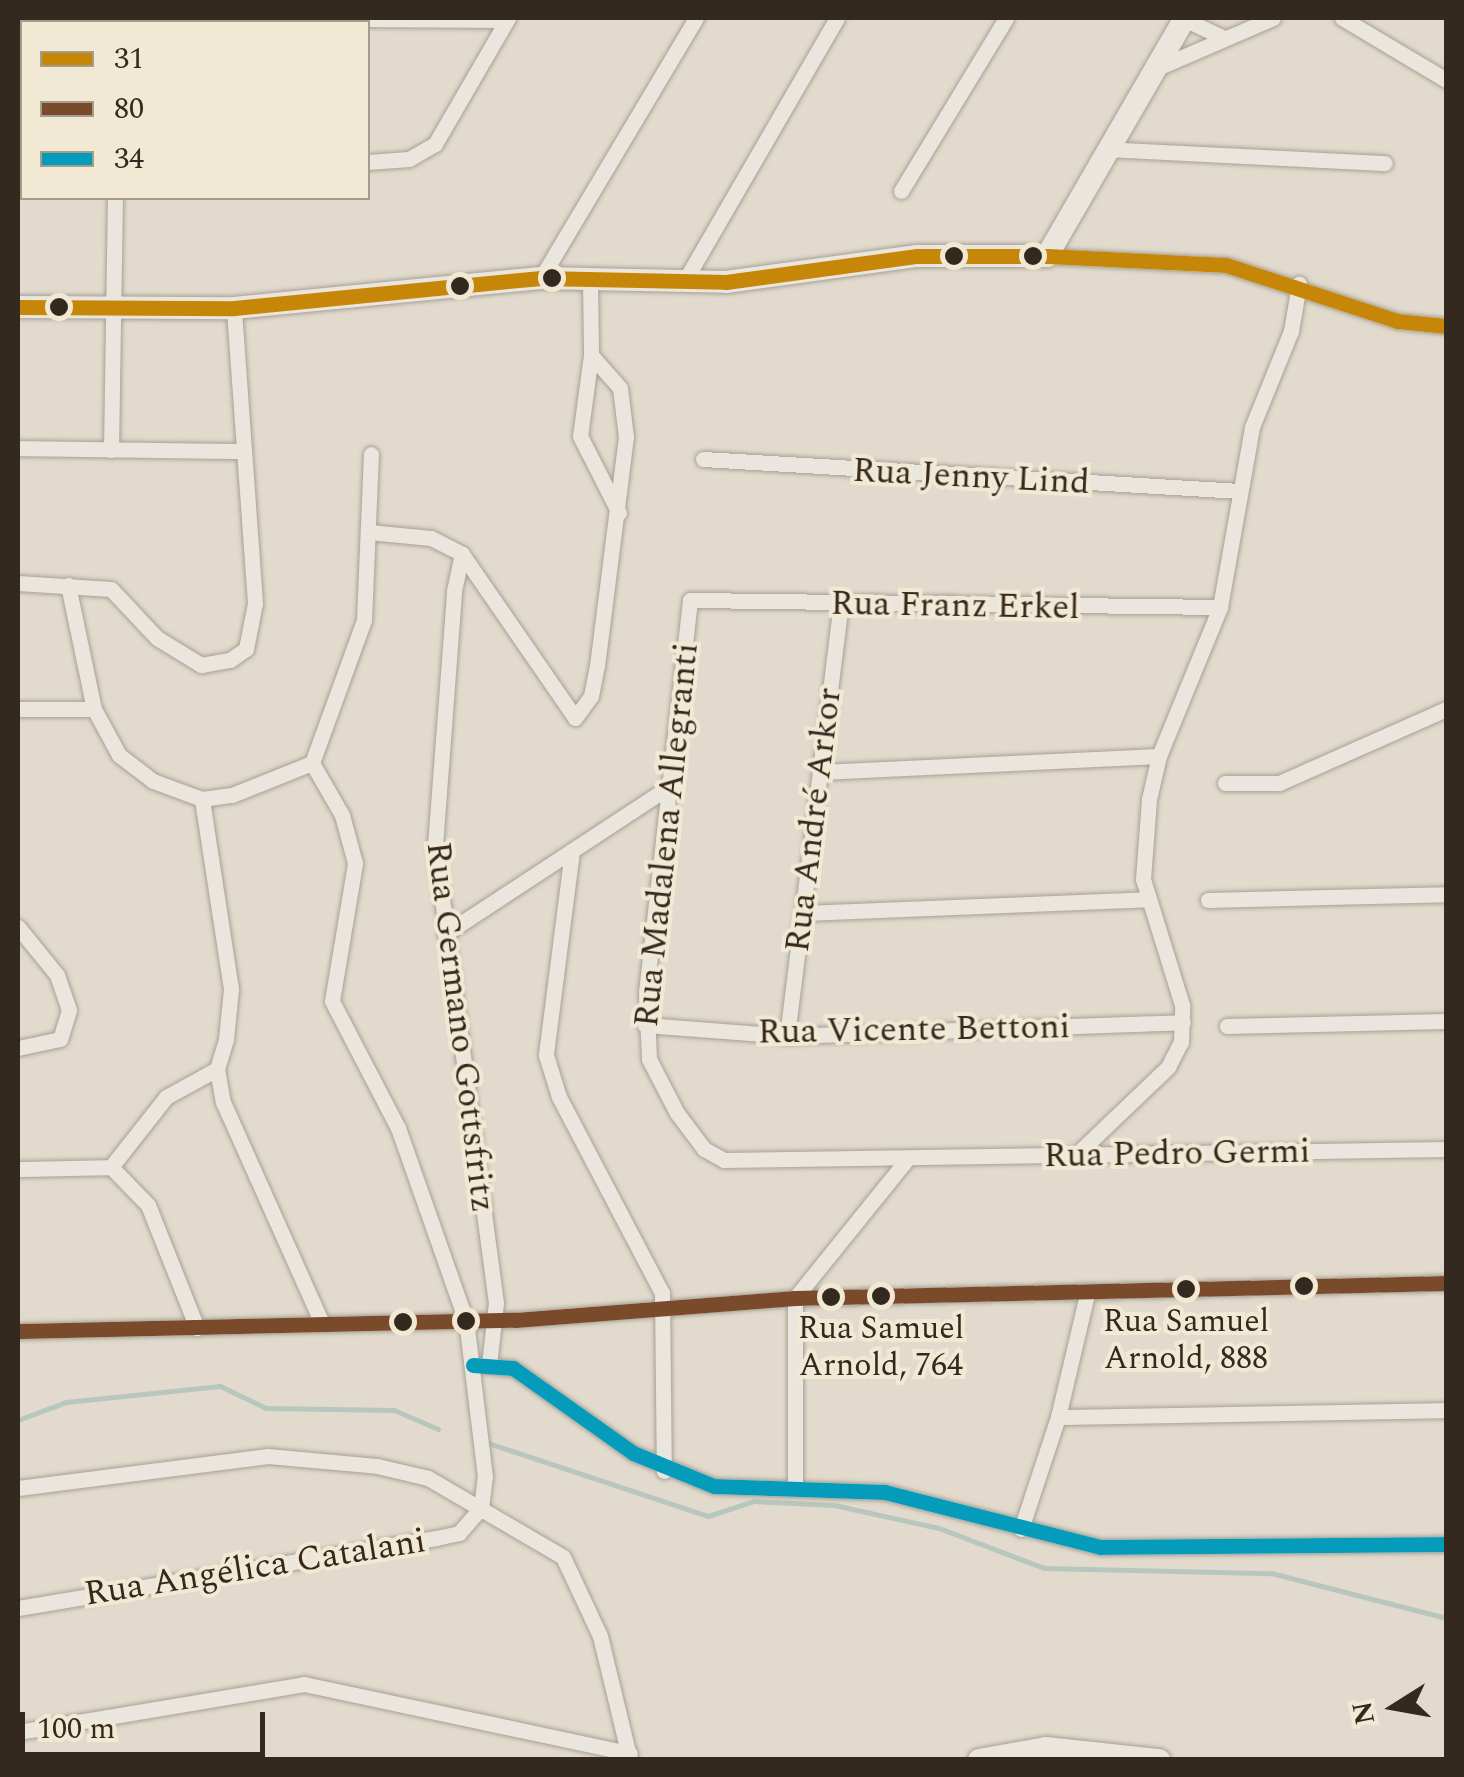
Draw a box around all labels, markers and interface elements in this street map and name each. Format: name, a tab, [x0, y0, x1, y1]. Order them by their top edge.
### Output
legend	[20, 20, 370, 200]
text: 31	[114, 36, 144, 82]
text: 80	[114, 86, 144, 132]
text: 34	[114, 136, 144, 182]
unlabelled marker	[944, 246, 964, 266]
unlabelled marker	[1023, 246, 1043, 266]
unlabelled marker	[542, 268, 562, 288]
unlabelled marker	[450, 276, 470, 296]
unlabelled marker	[49, 297, 69, 317]
street label: Rua Jenny Lind	[851, 450, 1091, 504]
street label: Rua Franz Erkel	[830, 583, 1080, 629]
street label: Rua Madalena Allegranti	[626, 641, 708, 1029]
street label: Rua André Arkor	[777, 685, 851, 955]
street label: Rua Germano Gottsfritz	[416, 839, 504, 1215]
street label: Rua Vicente Bettoni	[757, 1006, 1071, 1054]
street label: Rua Pedro Germi	[1043, 1131, 1311, 1177]
unlabelled marker	[1294, 1276, 1314, 1296]
marker: Rua Samuel Arnold, 888	[1176, 1279, 1196, 1299]
marker: Rua Samuel Arnold, 764	[871, 1286, 891, 1306]
unlabelled marker	[821, 1287, 841, 1307]
place label: Rua Samuel Arnold, 888	[1103, 1304, 1269, 1379]
unlabelled marker	[456, 1311, 476, 1331]
place label: Rua Samuel Arnold, 764	[798, 1311, 964, 1386]
unlabelled marker	[393, 1312, 413, 1332]
street label: Rua Angélica Catalani	[81, 1520, 429, 1616]
north arrow	[1344, 1657, 1444, 1757]
scale bar	[25, 1692, 270, 1754]
text: N	[1341, 1698, 1387, 1728]
text: 100 m	[37, 1706, 115, 1752]

